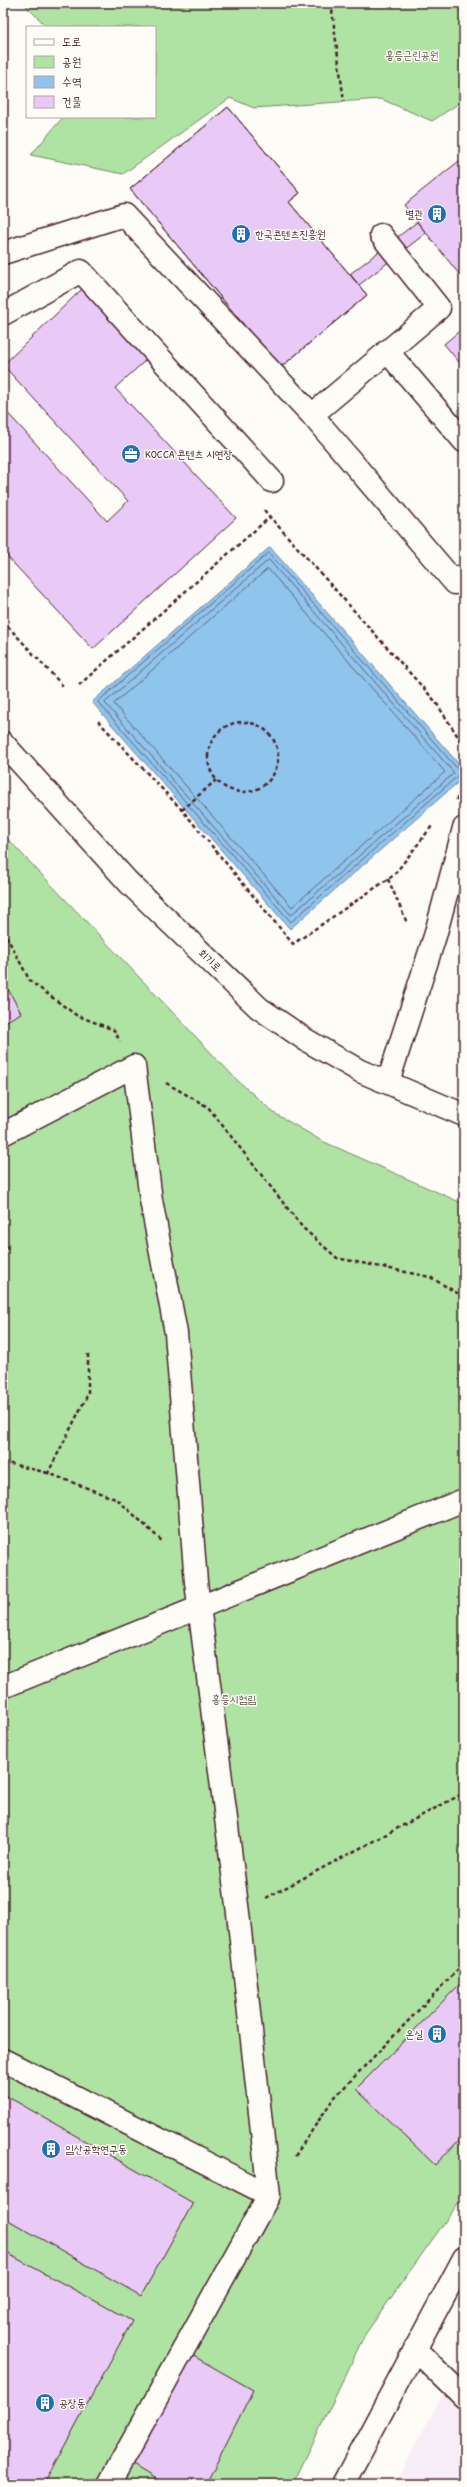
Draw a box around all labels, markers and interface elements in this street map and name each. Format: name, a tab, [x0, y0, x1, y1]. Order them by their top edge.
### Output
legend	[26, 26, 156, 118]
text: 도로	[62, 33, 81, 50]
park label: 홍릉근린공원	[385, 48, 439, 62]
text: 공원	[62, 53, 81, 70]
text: 수역	[62, 73, 82, 90]
text: 건물	[62, 93, 82, 110]
building icon: 별관	[426, 203, 448, 225]
place label: 별관	[405, 207, 423, 221]
building icon: 한국콘텐츠진흥원	[230, 223, 252, 245]
place label: 한국콘텐츠진흥원	[255, 227, 326, 241]
office icon: KOCCA 콘텐츠 시연장	[120, 443, 142, 465]
place label: KOCCA 콘텐츠 시연장	[145, 447, 233, 461]
street label: 회기로	[196, 946, 225, 974]
park label: 홍릉시험림	[212, 1692, 256, 1706]
building icon: 온실	[426, 2023, 448, 2045]
place label: 온실	[405, 2027, 423, 2041]
building icon: 임산공학연구동	[40, 2138, 62, 2160]
place label: 임산공학연구동	[65, 2142, 127, 2156]
building icon: 공장동	[34, 2392, 56, 2414]
place label: 공장동	[59, 2396, 86, 2410]

